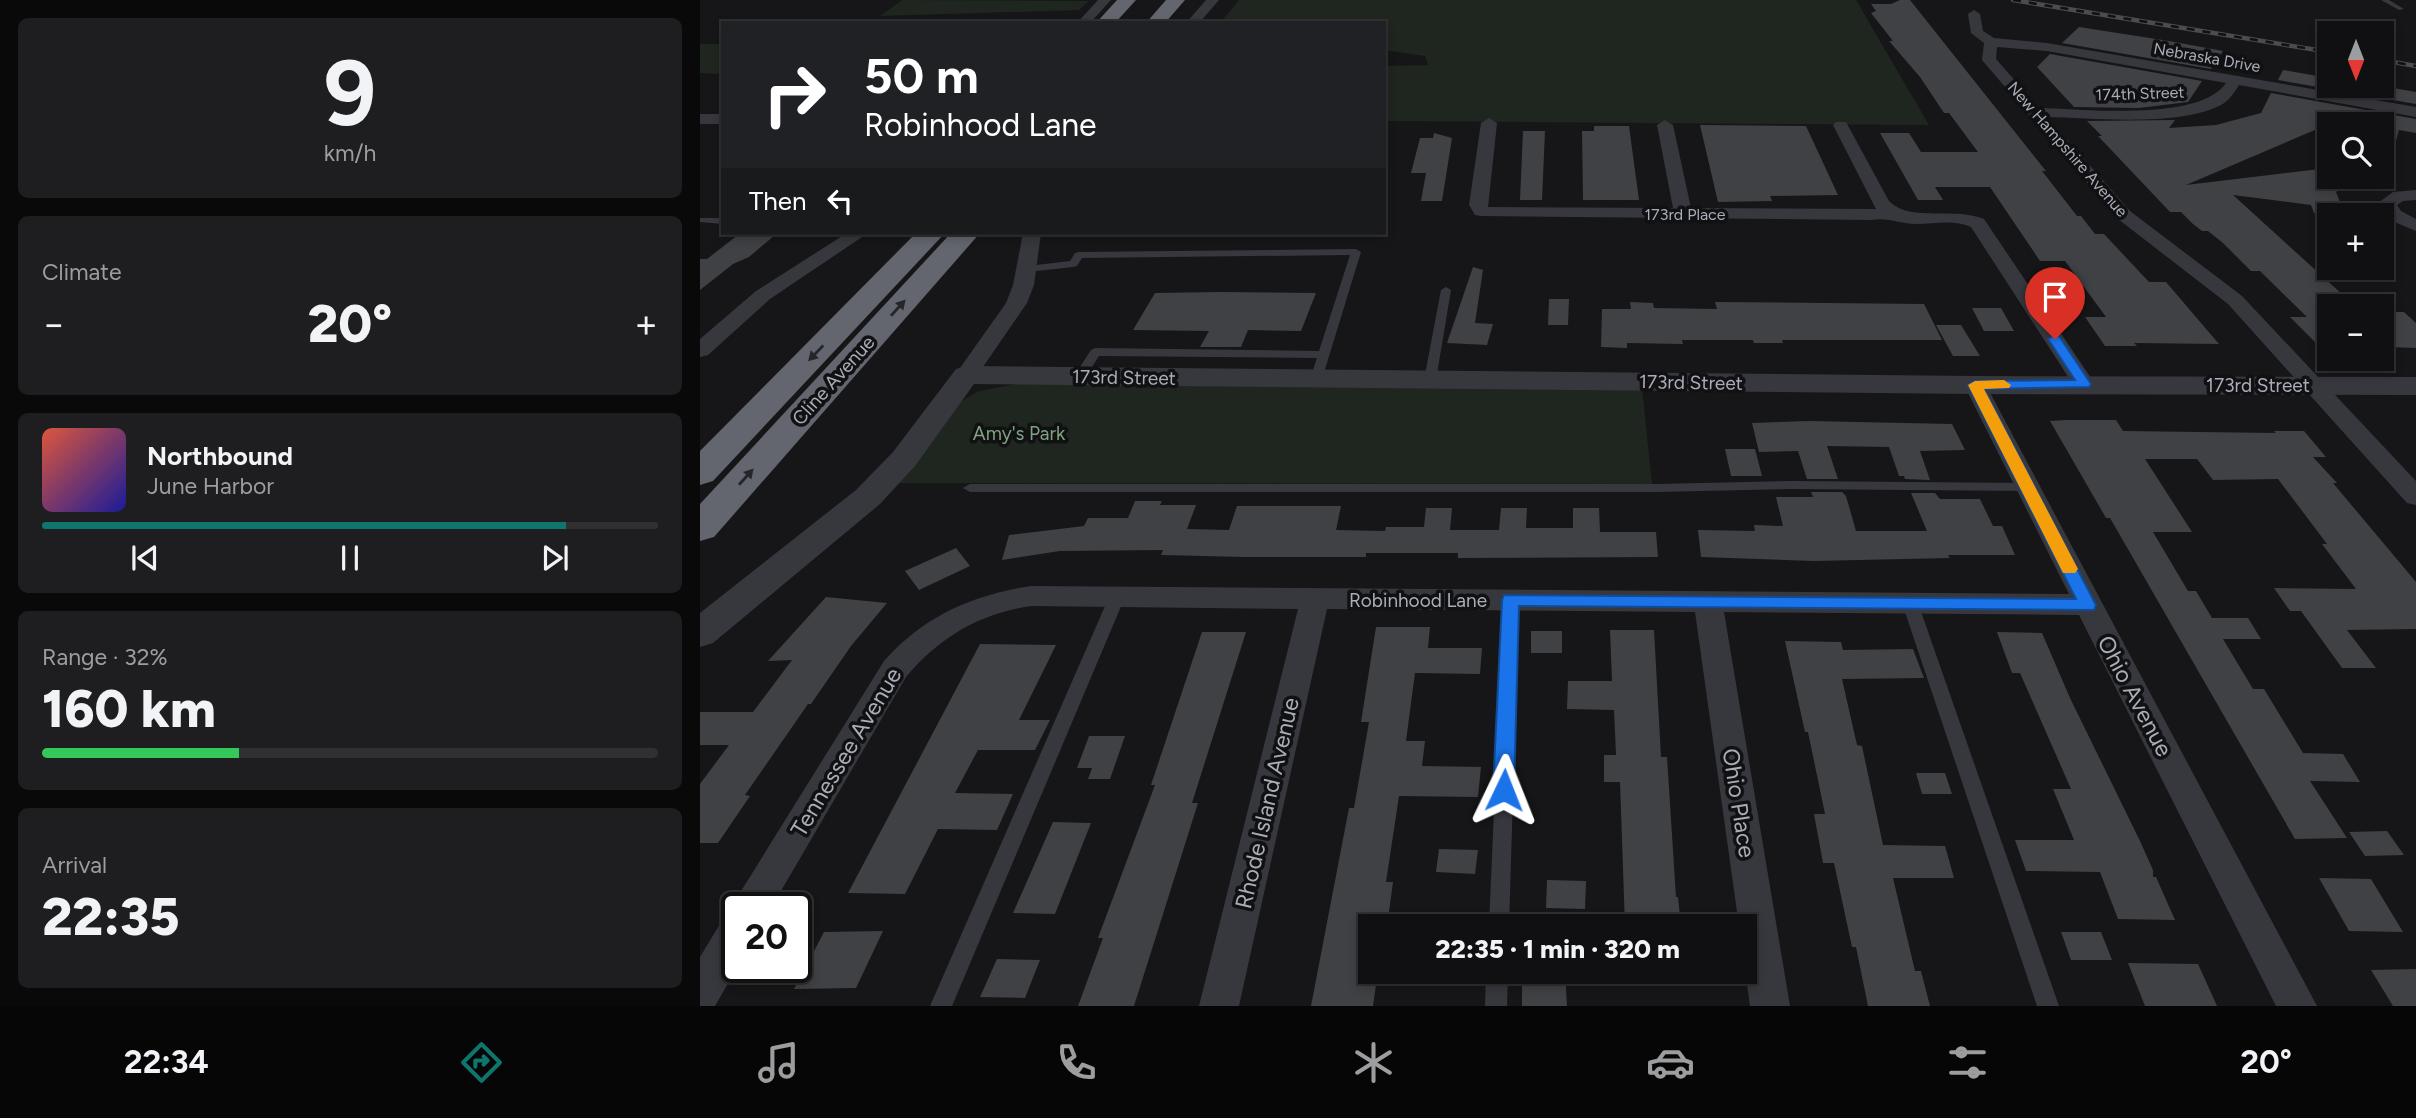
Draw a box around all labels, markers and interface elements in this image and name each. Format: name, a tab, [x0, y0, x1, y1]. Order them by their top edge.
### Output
north arrow	[2317, 21, 2394, 98]
map controls	[2317, 21, 2394, 371]
text: 9	[324, 39, 376, 148]
street label: Nebraska Drive	[2152, 39, 2262, 76]
text: 50 m	[864, 46, 979, 105]
icon: right	[749, 49, 840, 140]
street label: New Hampshire Avenue	[2004, 78, 2132, 221]
street label: 174th Street	[2095, 82, 2185, 105]
text: Robinhood Lane	[864, 106, 1097, 144]
button: search	[2317, 112, 2394, 189]
text: km/h	[324, 139, 376, 167]
icon: left	[821, 182, 859, 220]
text: Then	[749, 185, 807, 217]
button: +	[2317, 203, 2394, 280]
street label: 173rd Place	[1645, 205, 1726, 224]
text: Climate	[42, 258, 121, 286]
pin	[2025, 267, 2085, 339]
icon: arrive	[2036, 278, 2074, 316]
text: 20°	[308, 293, 392, 355]
button: −	[2317, 294, 2394, 371]
one-way arrow	[890, 300, 905, 317]
text: −	[42, 301, 66, 347]
text: +	[634, 301, 658, 347]
street label: Cline Avenue	[787, 331, 879, 430]
one-way arrow	[808, 344, 824, 361]
street label: 173rd Street	[1072, 365, 1176, 390]
street label: 173rd Street	[1639, 370, 1743, 395]
street label: 173rd Street	[2206, 374, 2310, 397]
park label: Amy's Park	[973, 422, 1066, 445]
text: Northbound	[147, 440, 293, 472]
one-way arrow	[737, 469, 753, 486]
text: June Harbor	[147, 472, 274, 500]
icon: previous	[126, 539, 164, 577]
icon: pause	[331, 539, 369, 577]
icon: next	[536, 539, 574, 577]
street label: Robinhood Lane	[1349, 589, 1487, 612]
street label: Ohio Avenue	[2091, 631, 2179, 761]
text: Range · 32%	[42, 643, 168, 671]
street label: Tennessee Avenue	[785, 662, 907, 842]
text: 160 km	[42, 678, 216, 740]
street label: Rhode Island Avenue	[1229, 695, 1305, 911]
street label: Ohio Place	[1717, 746, 1761, 860]
position arrow	[1467, 753, 1541, 827]
text: Arrival	[42, 851, 107, 879]
text: 22:35	[42, 886, 180, 948]
speed limit sign: 20	[721, 892, 812, 983]
text: 22:35 · 1 min · 320 m	[1435, 933, 1680, 965]
icon: directions	[457, 1038, 506, 1087]
icon: music	[754, 1038, 803, 1087]
icon: phone	[1052, 1038, 1101, 1087]
icon: climate	[1349, 1038, 1398, 1087]
icon: car	[1646, 1038, 1695, 1087]
icon: filters	[1943, 1038, 1992, 1087]
text: 22:34	[124, 1043, 209, 1081]
text: 20°	[2241, 1043, 2292, 1081]

